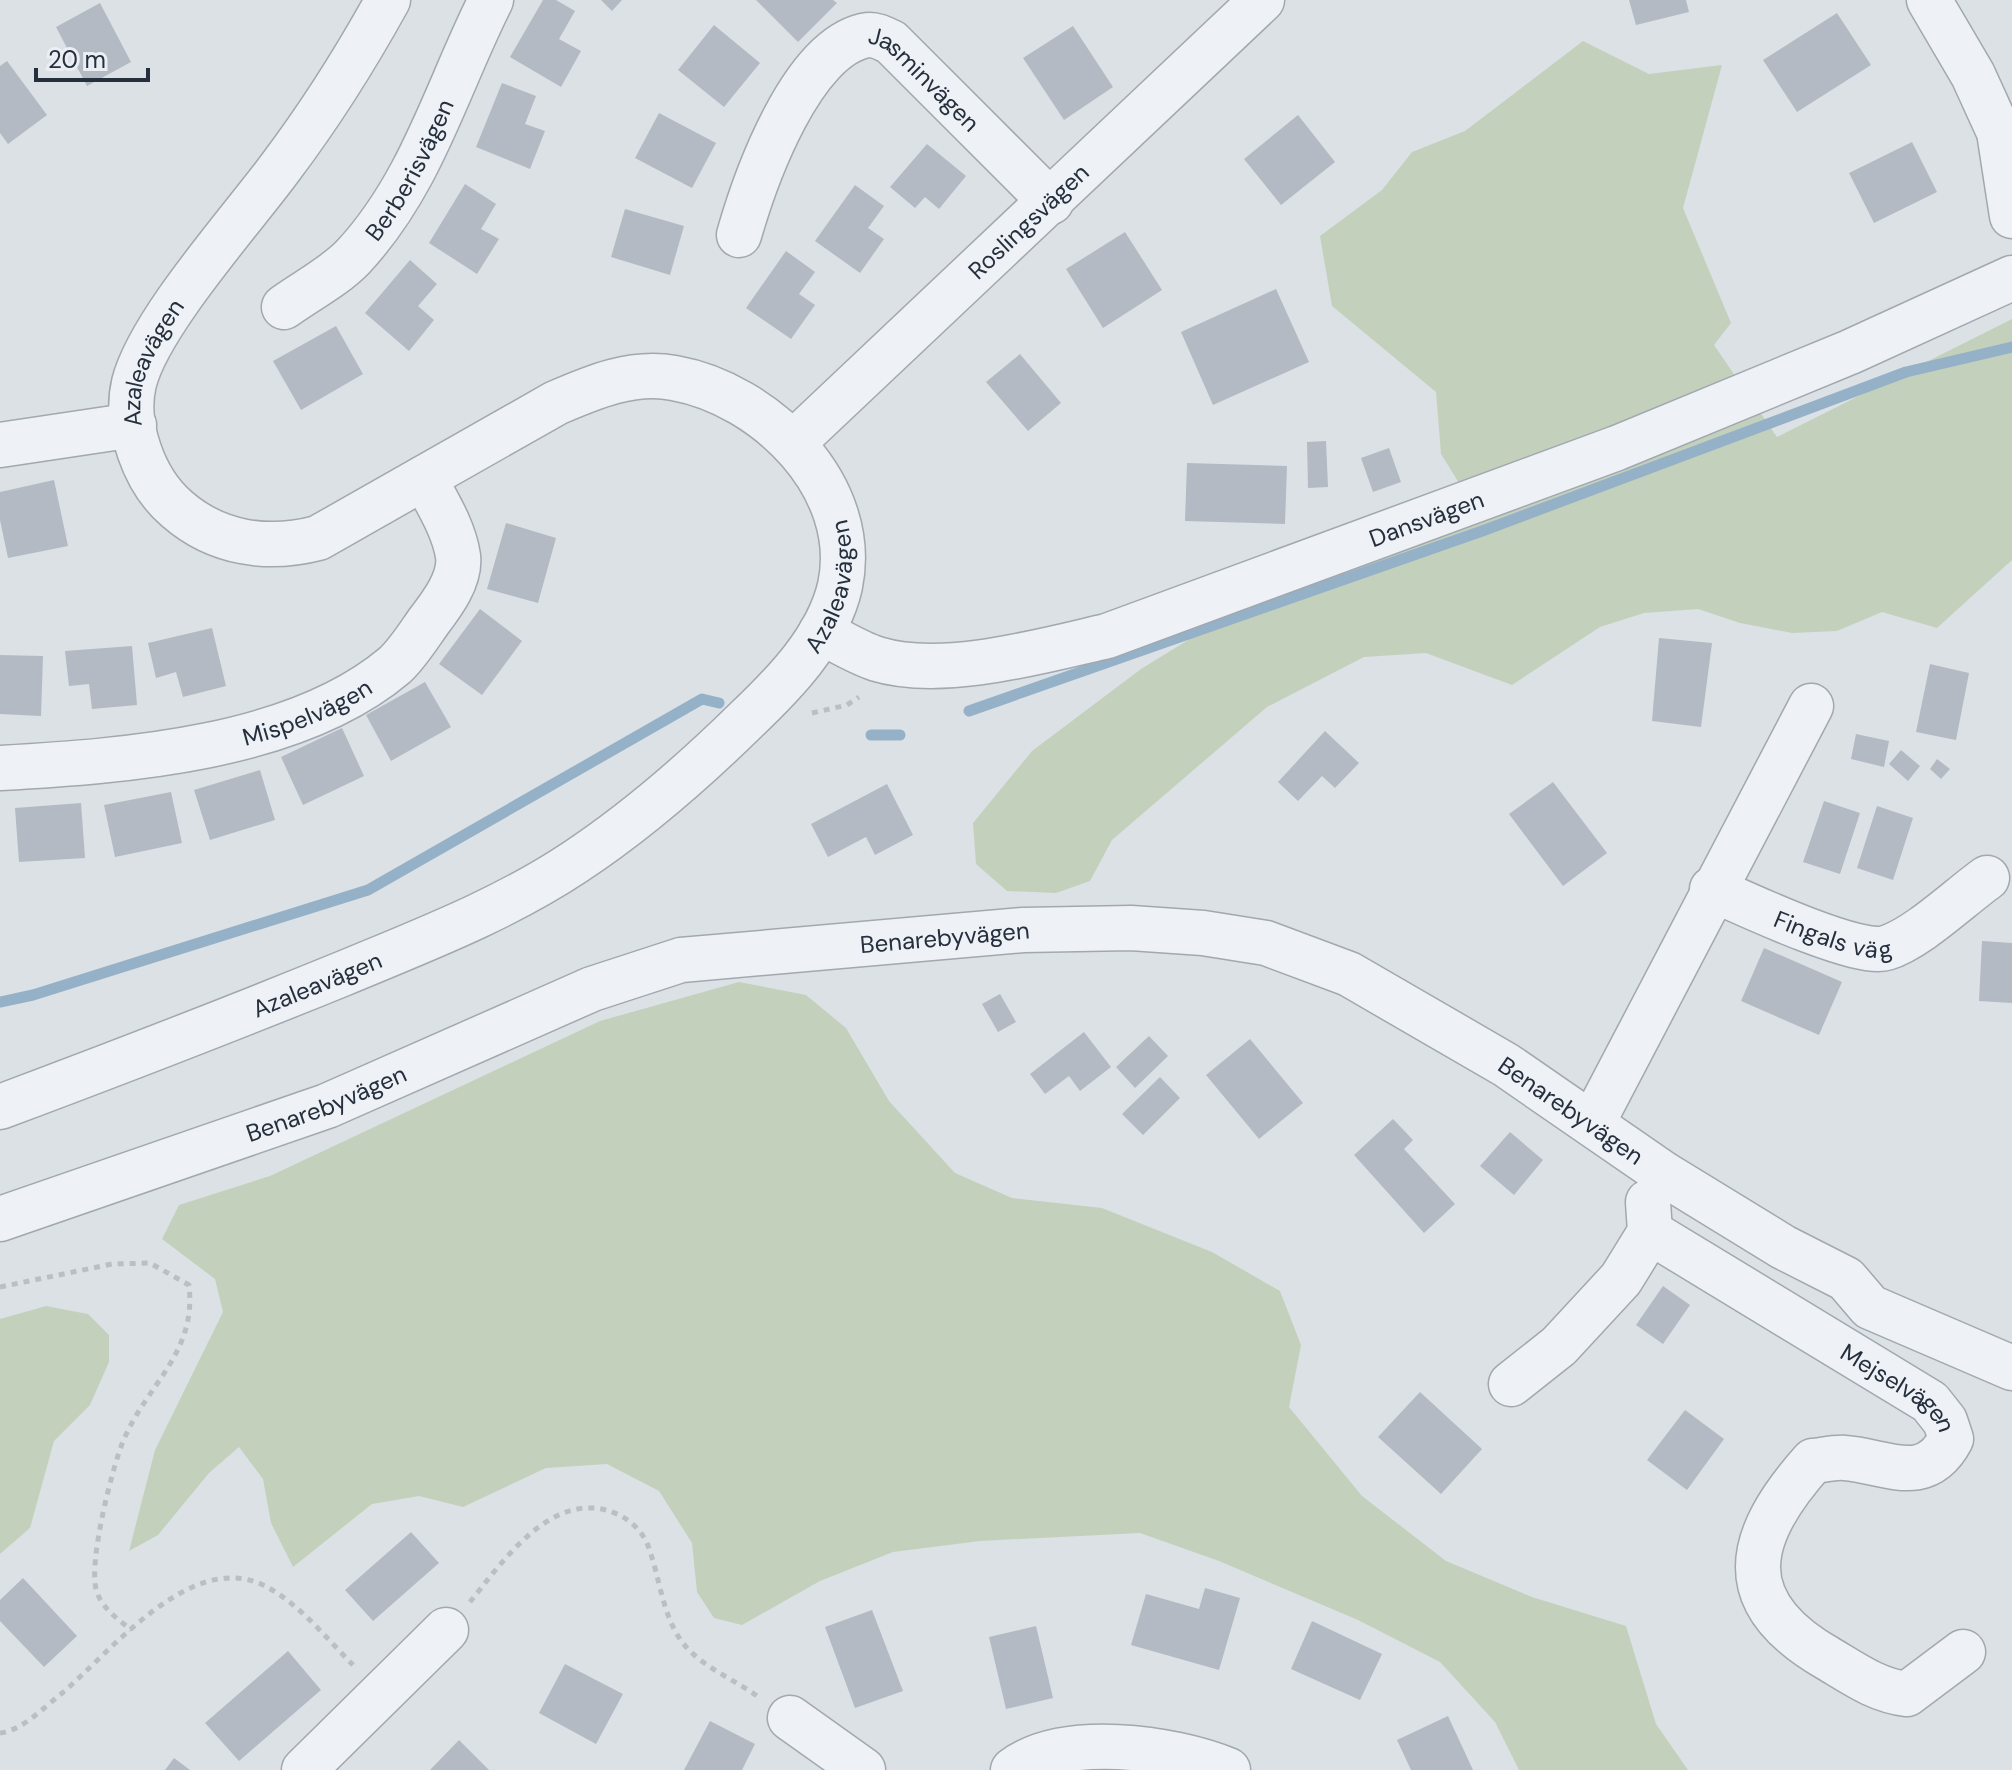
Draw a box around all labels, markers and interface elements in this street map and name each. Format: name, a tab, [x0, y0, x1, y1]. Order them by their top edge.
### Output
street label: Jasminvägen	[865, 19, 987, 138]
scale bar	[36, 32, 148, 82]
text: 20 m	[48, 44, 106, 75]
street label: Berberisvägen	[358, 94, 460, 247]
street label: Roslingsvägen	[961, 156, 1095, 285]
street label: Azaleavägen	[116, 292, 190, 428]
street label: Dansvägen	[1364, 483, 1488, 554]
street label: Azaleavägen	[797, 517, 859, 658]
street label: Mispelvägen	[239, 671, 378, 752]
street label: Fingals väg	[1769, 903, 1895, 965]
street label: Benarebyvägen	[859, 914, 1031, 960]
street label: Azaleavägen	[248, 944, 386, 1024]
street label: Benarebyvägen	[1493, 1049, 1650, 1171]
street label: Benarebyvägen	[242, 1057, 411, 1148]
street label: Mejselvägen	[1835, 1336, 1963, 1436]

